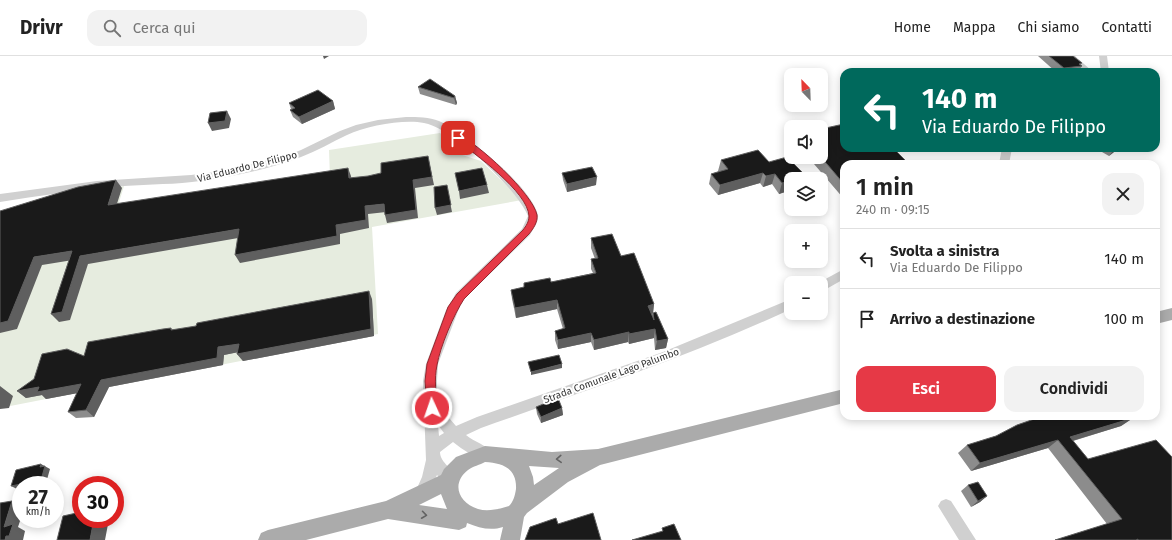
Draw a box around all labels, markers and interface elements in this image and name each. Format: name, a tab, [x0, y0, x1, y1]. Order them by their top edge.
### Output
search box	[87, 10, 367, 46]
text: Drivr	[20, 16, 63, 39]
icon: search	[101, 17, 123, 39]
text: Cerca qui	[133, 19, 195, 37]
text: Home	[894, 19, 931, 36]
text: Mappa	[953, 19, 996, 36]
text: Chi siamo	[1018, 19, 1079, 36]
text: Contatti	[1101, 19, 1152, 36]
north arrow	[784, 68, 828, 112]
map controls	[784, 68, 828, 320]
text: 140 m	[922, 82, 998, 115]
icon: left	[856, 84, 908, 136]
text: Via Eduardo De Filippo	[922, 116, 1106, 138]
button: sound	[784, 120, 828, 164]
pin	[441, 121, 475, 155]
icon: arrive	[447, 127, 469, 149]
street label: Via Eduardo De Filippo	[196, 149, 298, 185]
button: layers	[784, 172, 828, 216]
text: 1 min	[856, 173, 914, 201]
button: close	[1102, 173, 1144, 215]
text: 240 m · 09:15	[856, 202, 930, 217]
button: +	[784, 224, 828, 268]
text: Svolta a sinistra	[890, 242, 1000, 260]
icon: left	[856, 248, 878, 270]
text: 140 m	[1104, 250, 1144, 268]
text: Via Eduardo De Filippo	[890, 260, 1023, 275]
button: −	[784, 276, 828, 320]
icon: arrive	[856, 308, 878, 330]
text: Arrivo a destinazione	[890, 310, 1035, 328]
text: 100 m	[1104, 310, 1144, 328]
street label: Strada Comunale Lago Palumbo	[542, 346, 681, 406]
button: Esci	[856, 366, 996, 412]
button: Condividi	[1004, 366, 1144, 412]
position arrow	[411, 387, 453, 429]
one-way arrow	[556, 455, 562, 464]
speed limit sign: 30	[72, 476, 124, 528]
text: 27	[28, 485, 48, 509]
text: km/h	[26, 506, 50, 518]
one-way arrow	[421, 510, 427, 519]

